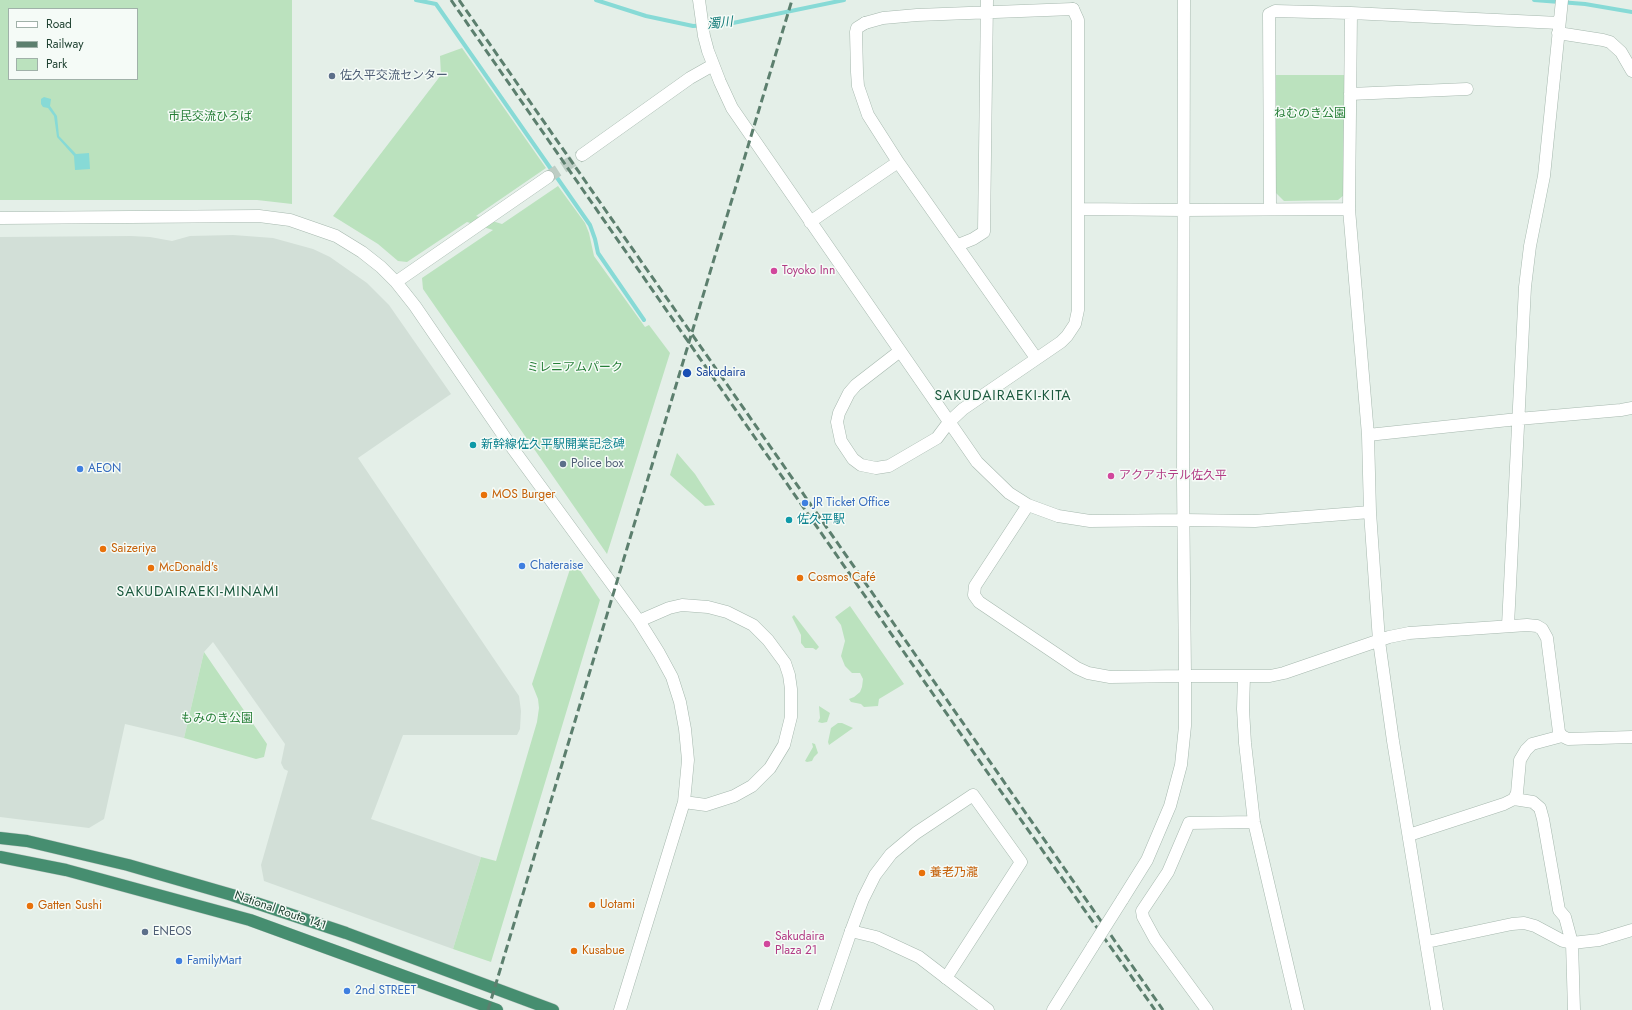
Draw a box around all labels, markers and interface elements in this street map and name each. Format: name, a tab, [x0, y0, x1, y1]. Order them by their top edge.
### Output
legend	[8, 8, 138, 80]
text: Road	[46, 15, 72, 33]
water label: 濁川	[706, 15, 734, 33]
text: Railway	[46, 35, 84, 53]
text: Park	[46, 55, 67, 73]
place label: 佐久平交流センター	[340, 69, 448, 83]
marker: 佐久平交流センター	[327, 71, 337, 81]
park label: ねむのき公園	[1274, 107, 1346, 121]
park label: 市民交流ひろば	[168, 110, 252, 124]
place label: Toyoko Inn	[782, 264, 835, 278]
marker: Toyoko Inn	[769, 266, 779, 276]
park label: ミレニアムパーク	[527, 361, 623, 375]
place label: Sakudaira	[696, 366, 745, 380]
marker: Sakudaira	[681, 367, 693, 379]
district label: SAKUDAIRAEKI-KITA	[934, 389, 1072, 405]
place label: 新幹線佐久平駅開業記念碑	[481, 438, 625, 452]
marker: 新幹線佐久平駅開業記念碑	[468, 440, 478, 450]
place label: Police box	[571, 457, 623, 471]
marker: Police box	[558, 459, 568, 469]
place label: AEON	[88, 462, 121, 476]
marker: AEON	[75, 464, 85, 474]
place label: アクアホテル佐久平	[1119, 469, 1227, 483]
marker: アクアホテル佐久平	[1106, 471, 1116, 481]
place label: MOS Burger	[492, 488, 555, 502]
marker: MOS Burger	[479, 490, 489, 500]
place label: JR Ticket Office	[813, 496, 890, 510]
marker: JR Ticket Office	[800, 498, 810, 508]
place label: 佐久平駅	[797, 513, 845, 527]
marker: 佐久平駅	[784, 515, 794, 525]
place label: Saizeriya	[111, 542, 156, 556]
marker: Saizeriya	[98, 544, 108, 554]
place label: Chateraise	[530, 559, 583, 573]
place label: McDonald's	[159, 561, 218, 575]
marker: Chateraise	[517, 561, 527, 571]
marker: McDonald's	[146, 563, 156, 573]
place label: Cosmos Café	[808, 571, 876, 585]
marker: Cosmos Café	[795, 573, 805, 583]
district label: SAKUDAIRAEKI-MINAMI	[116, 585, 280, 601]
park label: もみのき公園	[181, 712, 253, 726]
place label: 養老乃瀧	[930, 866, 978, 880]
marker: 養老乃瀧	[917, 868, 927, 878]
street label: National Route 141	[232, 889, 328, 933]
place label: Uotami	[600, 898, 635, 912]
place label: Gatten Sushi	[38, 899, 102, 913]
marker: Uotami	[587, 900, 597, 910]
marker: Gatten Sushi	[25, 901, 35, 911]
place label: ENEOS	[153, 925, 192, 939]
marker: ENEOS	[140, 927, 150, 937]
place label: Sakudaira Plaza 21	[775, 930, 824, 958]
marker: Sakudaira Plaza 21	[762, 939, 772, 949]
place label: Kusabue	[582, 944, 625, 958]
marker: Kusabue	[569, 946, 579, 956]
place label: FamilyMart	[187, 954, 241, 968]
marker: FamilyMart	[174, 956, 184, 966]
place label: 2nd STREET	[355, 984, 416, 998]
marker: 2nd STREET	[342, 986, 352, 996]

